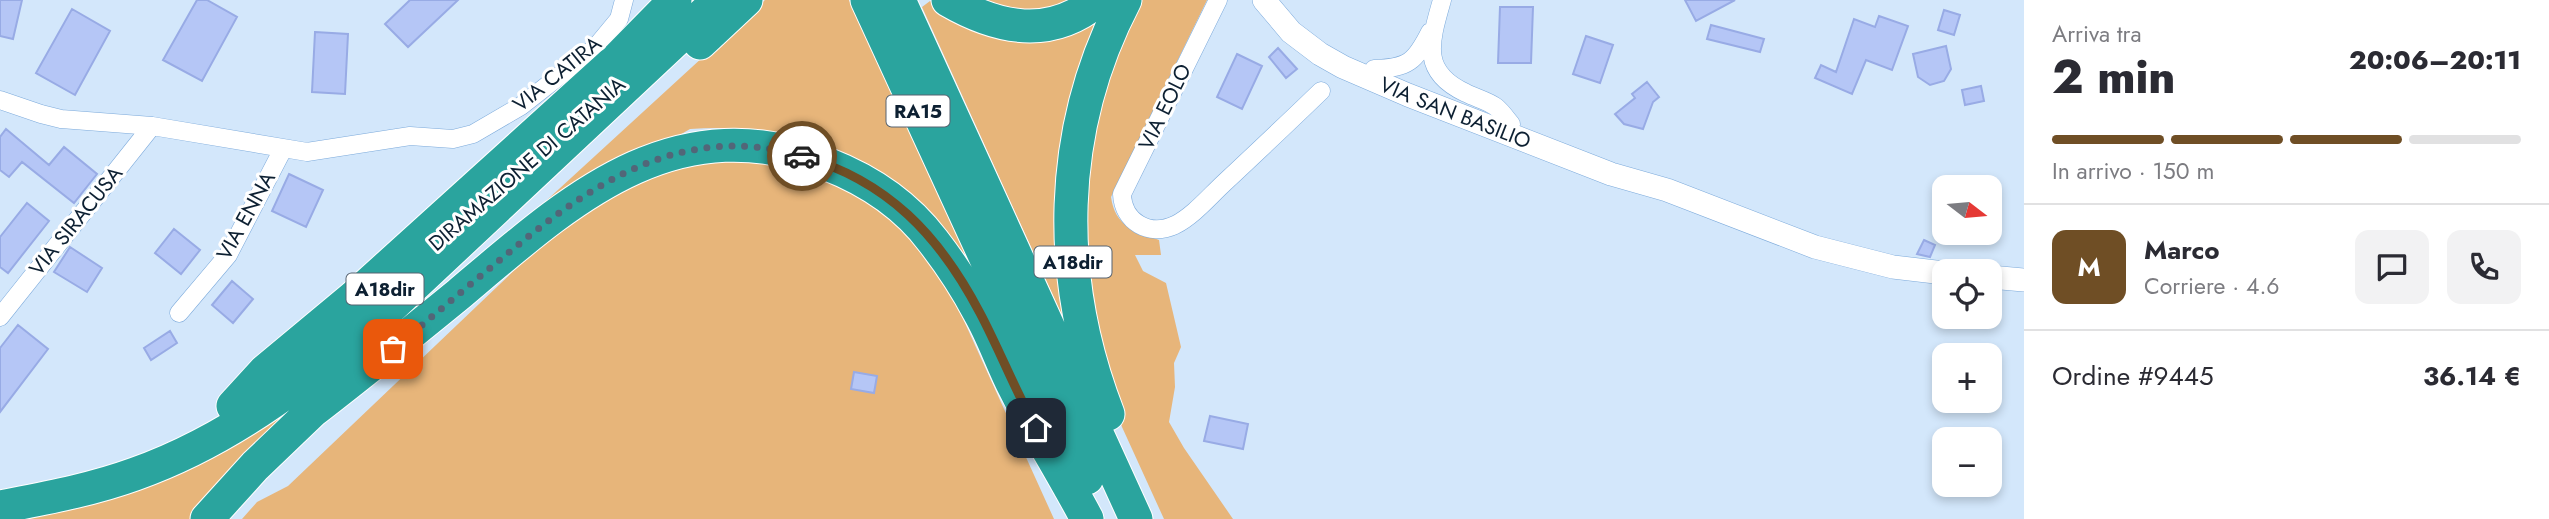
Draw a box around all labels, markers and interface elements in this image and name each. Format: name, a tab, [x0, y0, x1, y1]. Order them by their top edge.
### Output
text: Arriva tra	[2052, 17, 2142, 51]
street label: VIA CATIRA	[506, 29, 608, 119]
text: 20:06–20:11	[2349, 41, 2521, 79]
text: 2 min	[2052, 44, 2176, 110]
street label: VIA EOLO	[1131, 59, 1199, 155]
street label: VIA SAN BASILIO	[1375, 69, 1535, 156]
street label: DIRAMAZIONE DI CATANIA	[422, 70, 632, 258]
road number: RA15	[886, 96, 950, 127]
courier	[767, 121, 837, 191]
icon: car	[783, 137, 821, 175]
text: In arrivo · 150 m	[2052, 154, 2214, 188]
street label: VIA SIRACUSA	[22, 160, 130, 282]
street label: VIA ENNA	[209, 166, 283, 266]
north arrow	[1932, 175, 2002, 245]
map controls	[1932, 175, 2002, 497]
button: chat	[2355, 230, 2429, 304]
button: phone	[2447, 230, 2521, 304]
text: Marco	[2144, 231, 2220, 269]
road number: A18dir	[1034, 246, 1112, 278]
text: M	[2077, 248, 2101, 286]
button: locate	[1932, 259, 2002, 329]
text: Corriere · 4.6	[2144, 269, 2280, 303]
road number: A18dir	[346, 274, 424, 304]
pin	[363, 319, 423, 379]
icon: bag	[374, 330, 412, 368]
button: +	[1932, 343, 2002, 413]
text: Ordine #9445	[2052, 357, 2214, 395]
text: 36.14 €	[2423, 357, 2521, 395]
pin	[1006, 398, 1066, 458]
icon: home	[1017, 409, 1055, 447]
button: −	[1932, 427, 2002, 497]

